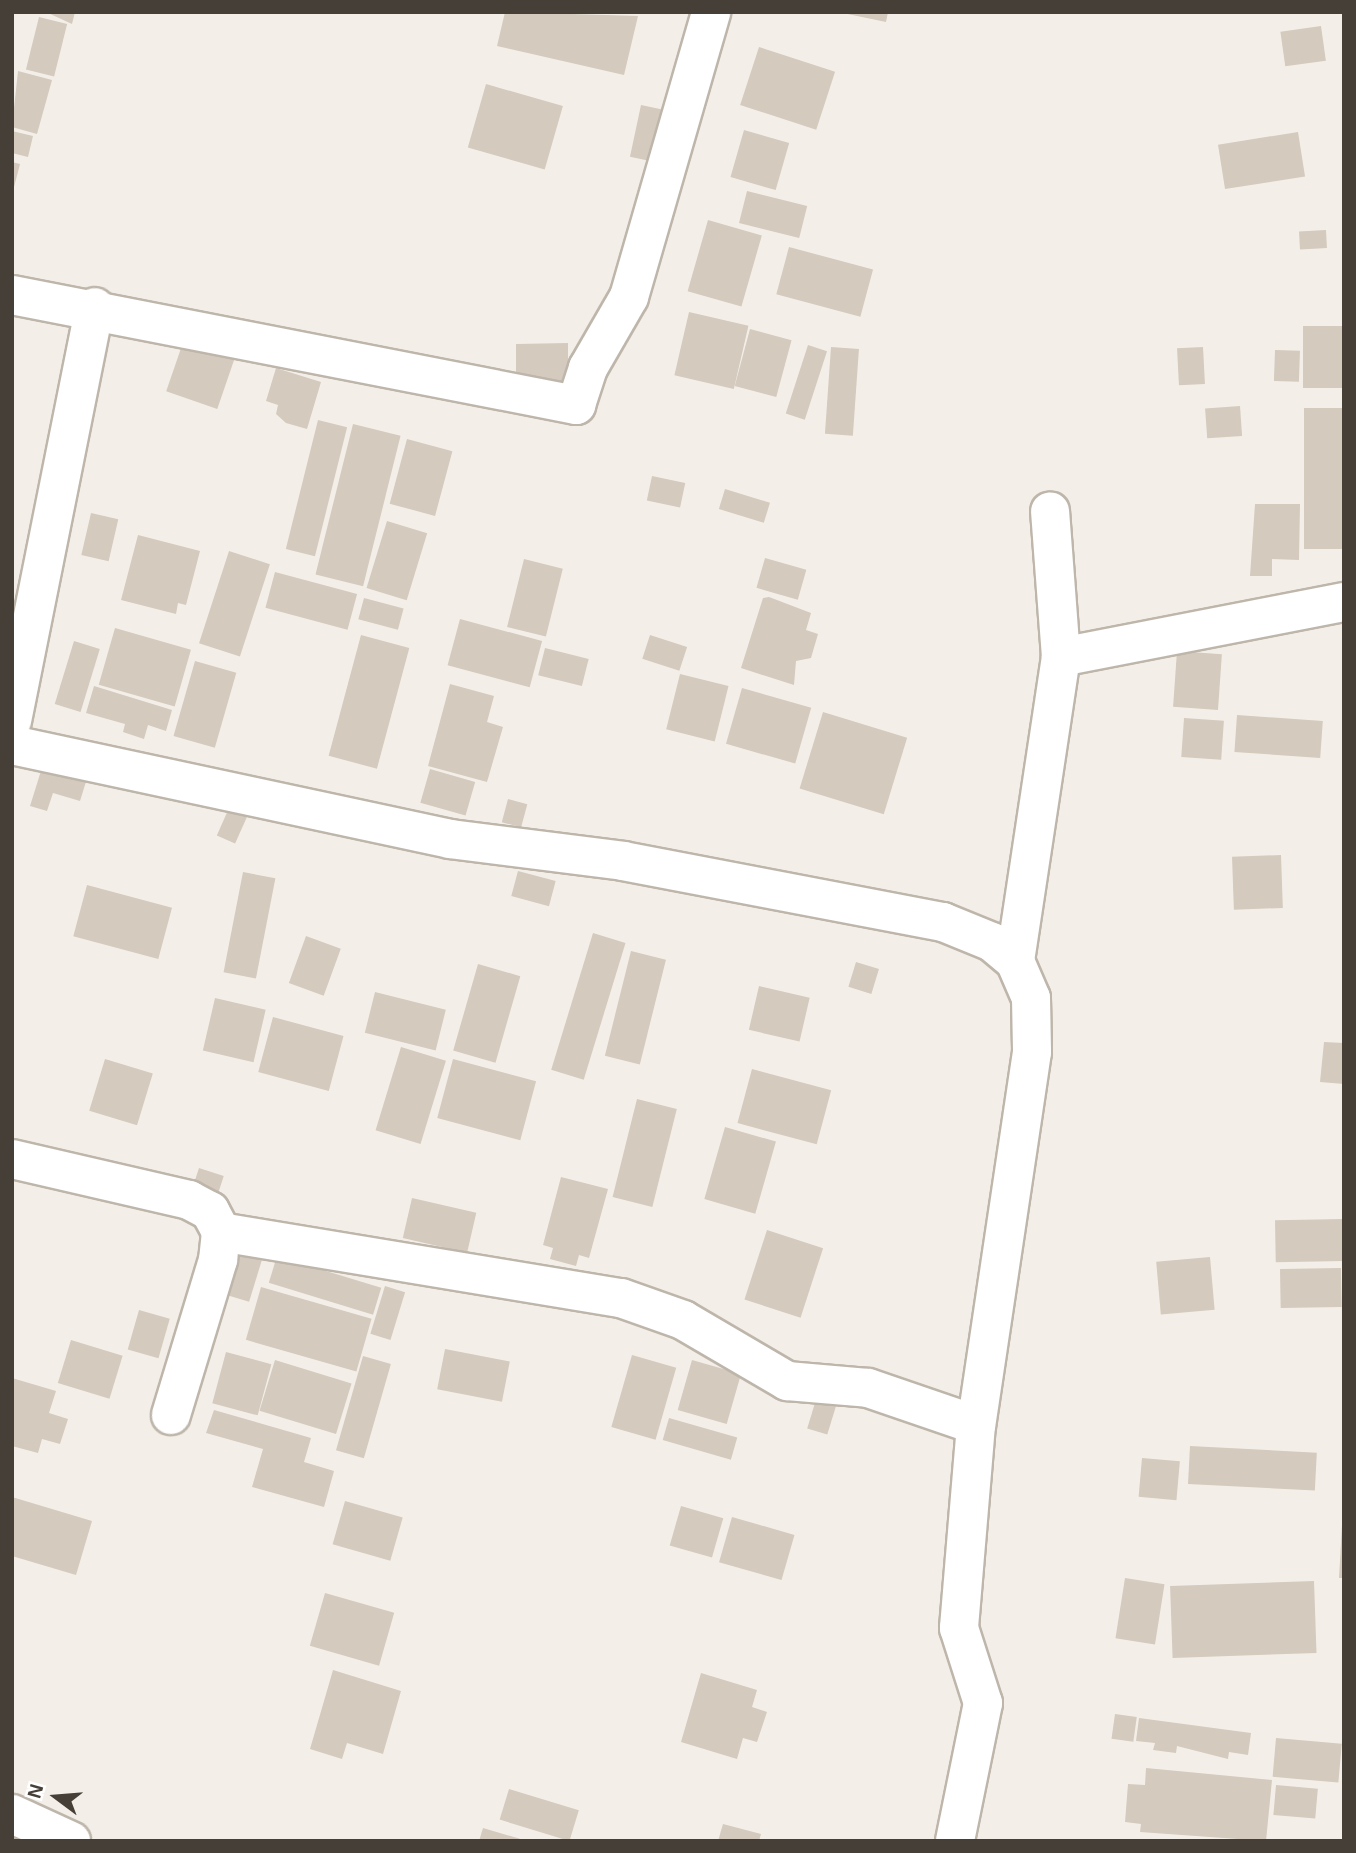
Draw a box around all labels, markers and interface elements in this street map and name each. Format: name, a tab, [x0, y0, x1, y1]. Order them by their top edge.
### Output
north arrow	[21, 1762, 91, 1832]
text: N	[23, 1782, 47, 1801]

